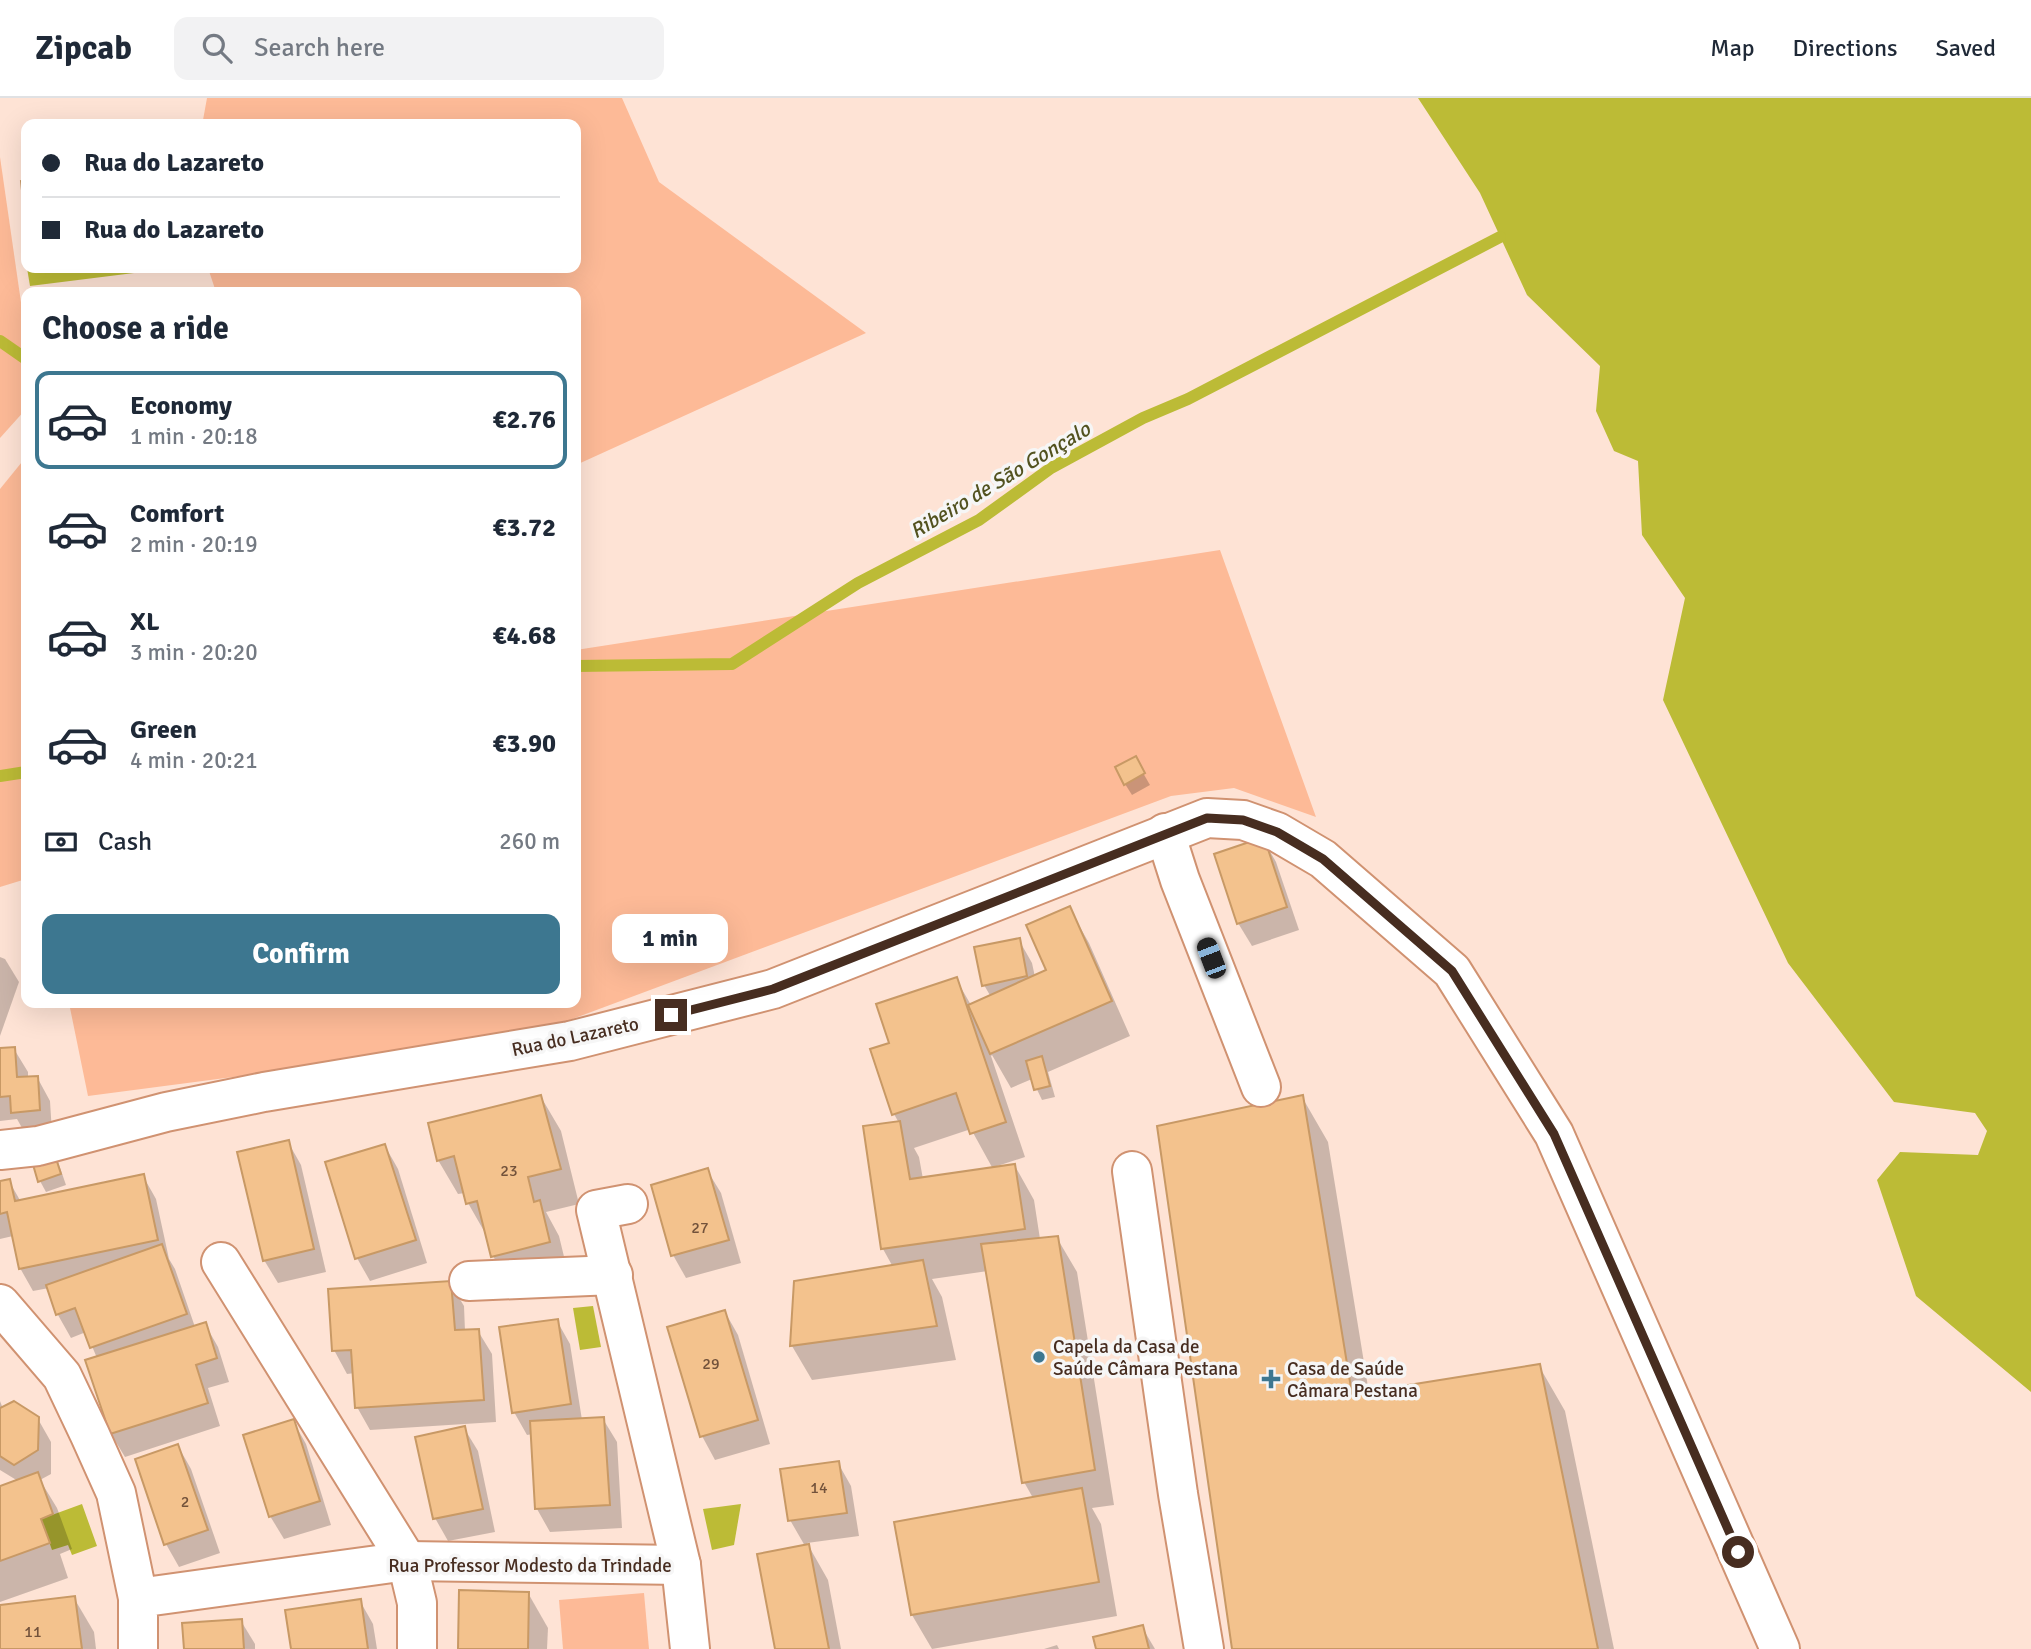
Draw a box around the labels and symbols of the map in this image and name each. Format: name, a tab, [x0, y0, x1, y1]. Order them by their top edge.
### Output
water label: Ribeiro de São Gonçalo	[905, 415, 1096, 544]
callout: 1 min	[613, 914, 729, 962]
car	[1194, 935, 1229, 981]
route end	[655, 999, 687, 1031]
street label: Rua do Lazareto	[509, 1012, 641, 1062]
house number: 23	[500, 1161, 518, 1181]
house number: 27	[691, 1218, 709, 1238]
place label: Capela da Casa de Saúde Câmara Pestana	[1053, 1335, 1238, 1381]
marker: Capela da Casa de Saúde Câmara Pestana	[1031, 1349, 1047, 1365]
house number: 29	[702, 1354, 720, 1374]
place label: Casa de Saúde Câmara Pestana	[1287, 1357, 1418, 1403]
marker: Casa de Saúde Câmara Pestana	[1261, 1369, 1281, 1389]
house number: 14	[810, 1478, 828, 1498]
house number: 2	[181, 1492, 189, 1512]
route start	[1722, 1536, 1754, 1568]
street label: Rua Professor Modesto da Trindade	[388, 1554, 672, 1578]
house number: 11	[24, 1622, 42, 1642]

